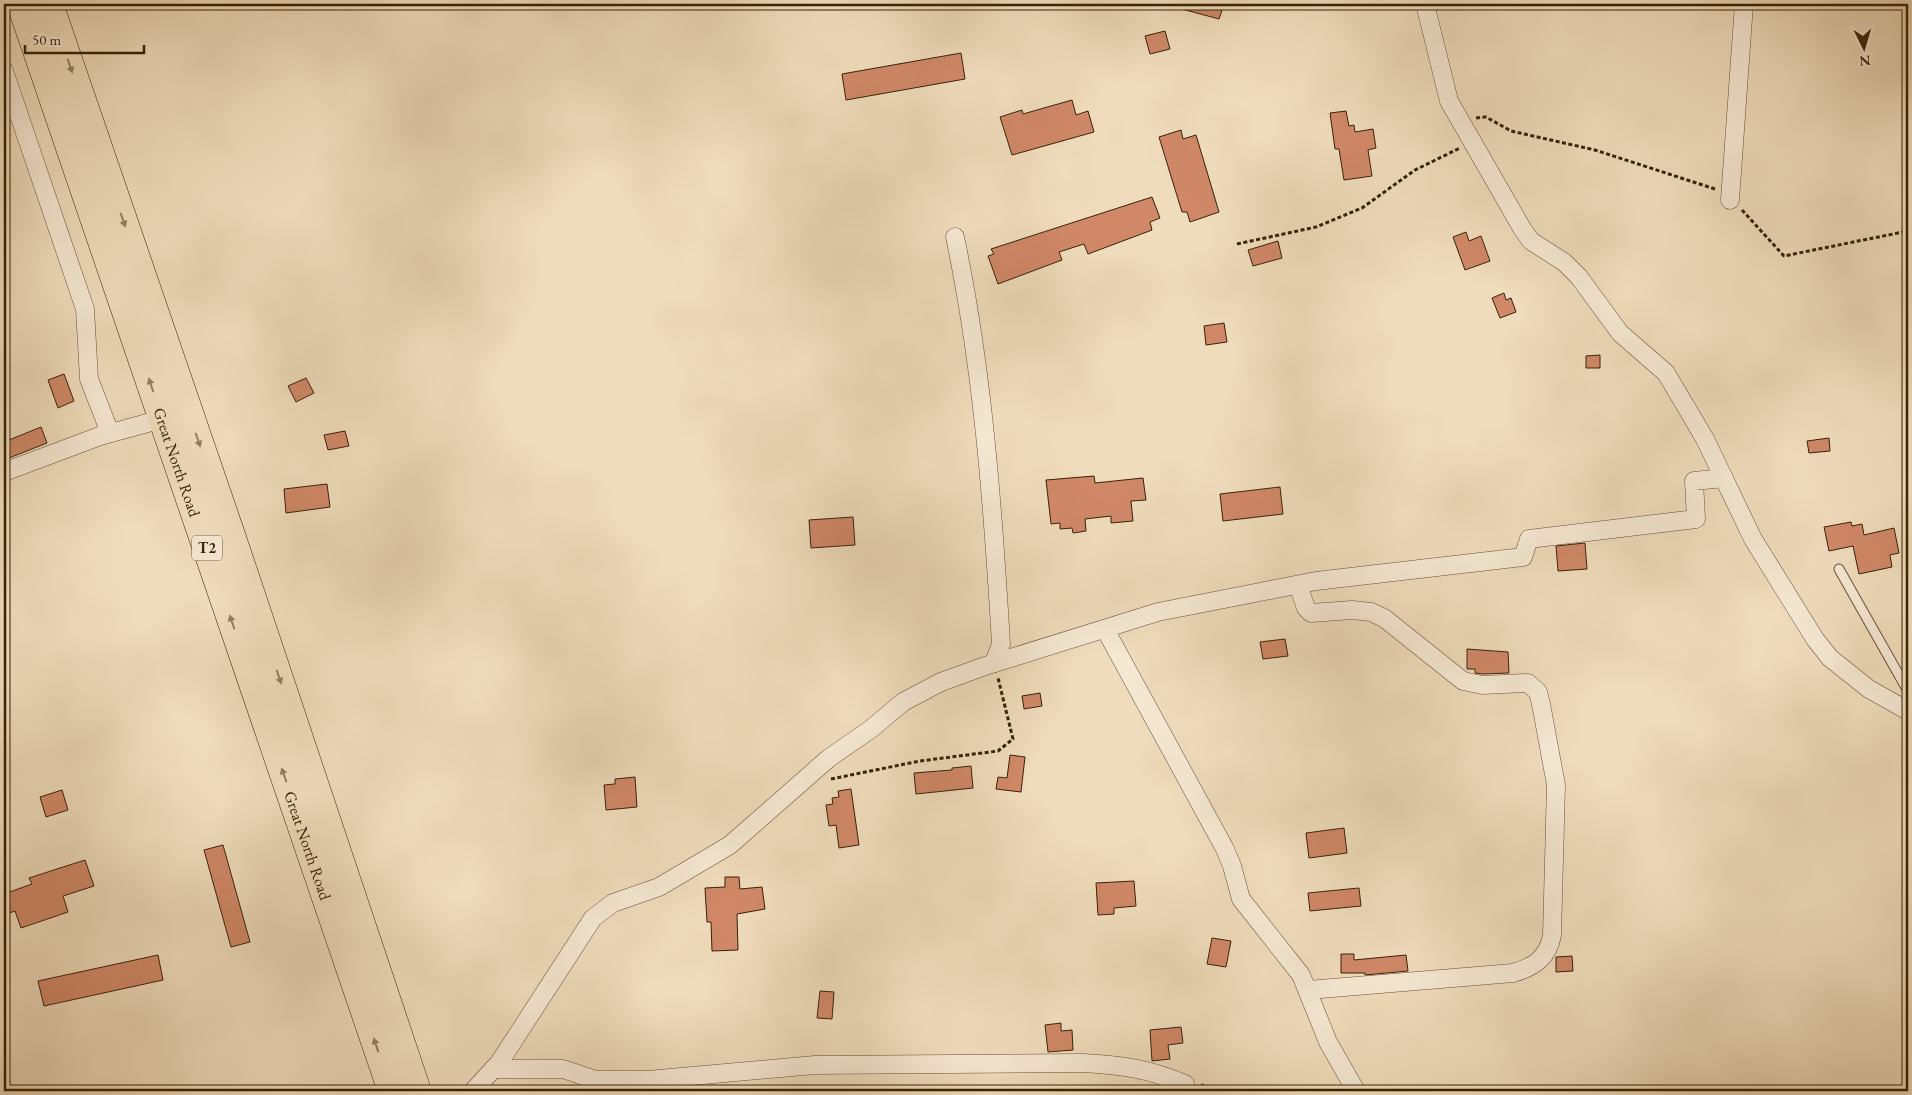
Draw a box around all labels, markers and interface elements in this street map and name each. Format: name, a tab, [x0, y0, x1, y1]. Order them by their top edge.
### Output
scale bar	[25, 22, 144, 54]
north arrow	[1840, 22, 1890, 72]
text: 50 m	[32, 30, 61, 49]
text: N	[1858, 51, 1872, 70]
one-way arrow	[67, 59, 74, 74]
one-way arrow	[119, 213, 127, 228]
one-way arrow	[147, 377, 155, 392]
street label: Great North Road	[149, 405, 205, 520]
one-way arrow	[195, 433, 202, 448]
road number: T2	[192, 536, 222, 560]
one-way arrow	[228, 614, 235, 629]
one-way arrow	[275, 670, 283, 685]
one-way arrow	[280, 768, 288, 783]
street label: Great North Road	[279, 788, 336, 904]
one-way arrow	[372, 1037, 380, 1052]

